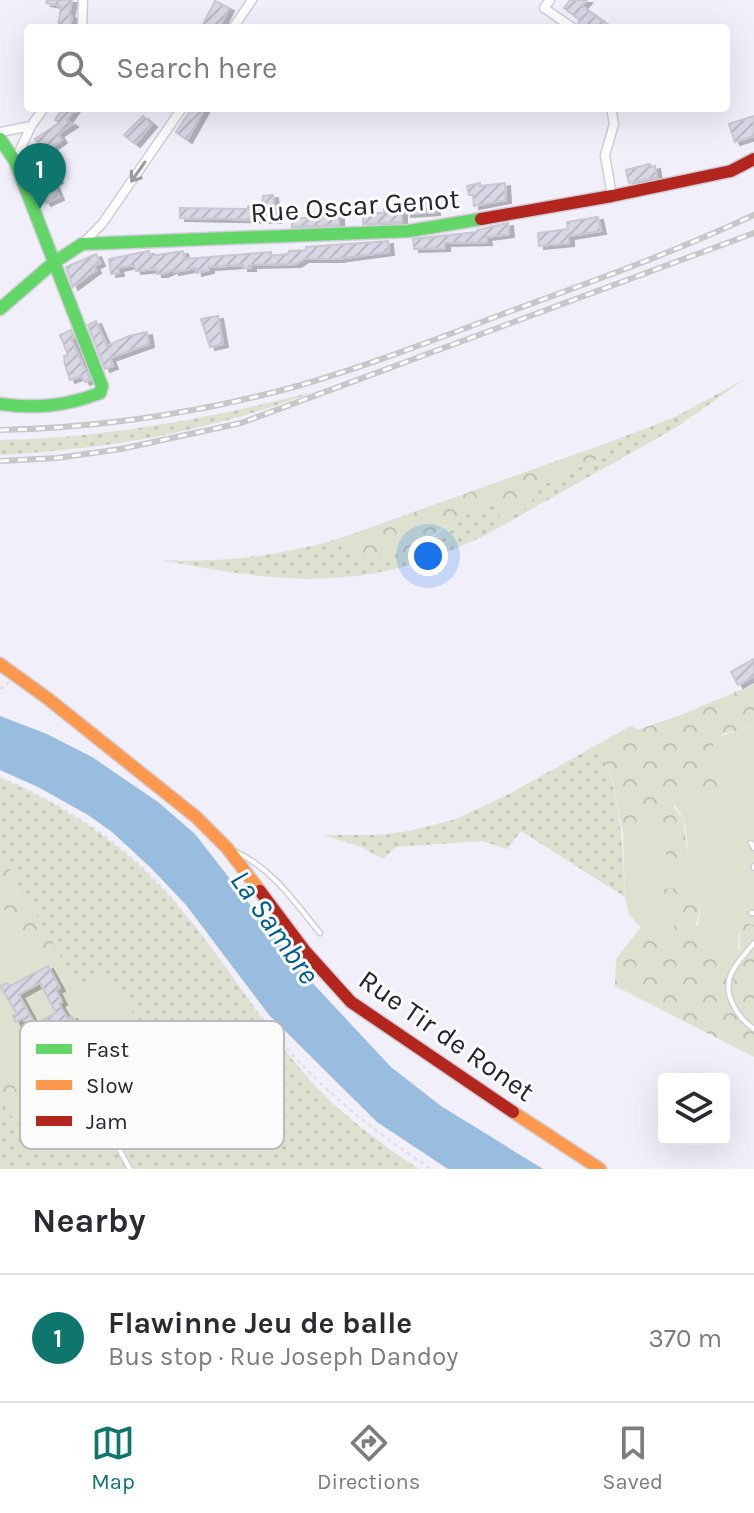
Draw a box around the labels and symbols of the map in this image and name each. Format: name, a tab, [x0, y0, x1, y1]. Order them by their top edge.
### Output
pin: 1	[14, 143, 66, 209]
one-way arrow	[130, 161, 146, 183]
street label: Rue Oscar Genot	[249, 182, 461, 229]
your location	[408, 536, 448, 576]
water label: La Sambre	[223, 863, 327, 991]
street label: Rue Tir de Ronet	[353, 963, 541, 1108]
legend	[20, 1021, 284, 1149]
text: Fast	[86, 1037, 129, 1063]
text: Slow	[86, 1073, 133, 1099]
text: Jam	[86, 1109, 128, 1135]

